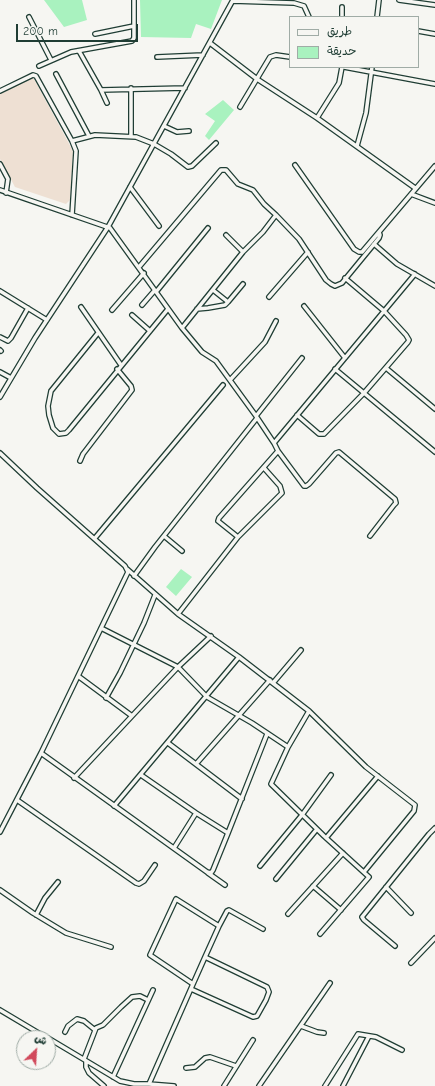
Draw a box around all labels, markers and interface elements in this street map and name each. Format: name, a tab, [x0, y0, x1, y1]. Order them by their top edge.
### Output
scale bar	[18, 16, 140, 42]
legend	[289, 16, 419, 68]
text: 200 m	[23, 24, 58, 38]
text: طريق	[327, 24, 352, 38]
text: حديقة	[327, 44, 356, 58]
north arrow	[16, 1030, 56, 1070]
text: ش	[33, 1031, 49, 1048]

